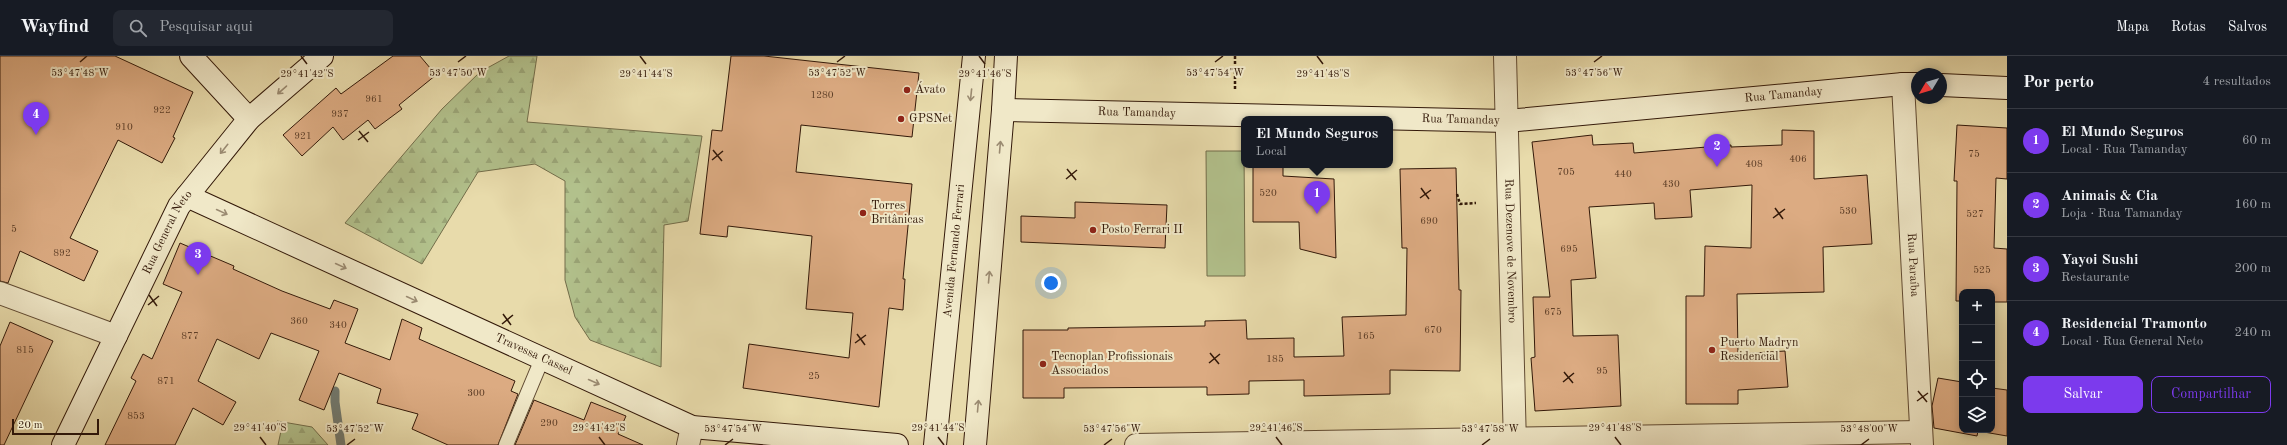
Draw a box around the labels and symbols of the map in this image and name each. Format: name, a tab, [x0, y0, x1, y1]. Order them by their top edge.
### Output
text: 53°47'48"W	[51, 68, 109, 78]
text: 53°47'50"W	[429, 68, 487, 78]
text: 53°47'52"W	[808, 68, 866, 78]
text: 53°47'54"W	[1186, 68, 1244, 78]
text: 53°47'56"W	[1565, 68, 1623, 78]
north arrow	[1911, 68, 1947, 104]
text: 29°41'42"S	[280, 69, 334, 79]
text: 29°41'44"S	[619, 69, 673, 79]
text: 29°41'46"S	[958, 69, 1012, 79]
text: 29°41'48"S	[1296, 69, 1350, 79]
place label: Ávato	[915, 81, 946, 96]
marker: Ávato	[902, 85, 912, 95]
street label: Rua Tamanday	[1744, 85, 1824, 105]
one-way arrow	[276, 86, 287, 95]
one-way arrow	[968, 88, 975, 101]
house number: 1280	[810, 90, 834, 100]
house number: 961	[365, 94, 383, 104]
pin: 4	[23, 102, 49, 135]
house number: 922	[153, 105, 171, 115]
street label: Rua Tamanday	[1098, 106, 1177, 120]
house number: 937	[331, 109, 349, 119]
place label: GPSNet	[909, 113, 952, 125]
street label: Rua Tamanday	[1421, 113, 1501, 127]
marker: GPSNet	[896, 114, 906, 124]
house number: 910	[115, 122, 133, 132]
house number: 921	[294, 131, 312, 141]
pin: 2	[1704, 134, 1730, 167]
one-way arrow	[997, 141, 1004, 154]
one-way arrow	[220, 144, 229, 155]
house number: 75	[1968, 149, 1980, 159]
house number: 406	[1789, 154, 1807, 164]
house number: 408	[1745, 159, 1763, 169]
house number: 705	[1557, 167, 1575, 177]
house number: 440	[1614, 169, 1632, 179]
street label: Rua Dezenove de Novembro	[1502, 179, 1518, 323]
house number: 430	[1662, 179, 1680, 189]
pin: 1	[1304, 181, 1330, 214]
street label: Avenida Fernando Ferrari	[942, 184, 967, 318]
street label: Rua General Neto	[141, 188, 195, 276]
house number: 520	[1259, 188, 1277, 198]
place label: Torres Britânicas	[871, 200, 924, 226]
house number: 530	[1839, 206, 1857, 216]
marker: Torres Britânicas	[858, 208, 868, 218]
one-way arrow	[216, 209, 228, 217]
house number: 527	[1966, 209, 1984, 219]
house number: 690	[1420, 216, 1438, 226]
house number: 5	[11, 224, 17, 234]
place label: Posto Ferrari II	[1101, 224, 1183, 236]
marker: Posto Ferrari II	[1088, 225, 1098, 235]
street label: Rua Paraíba	[1905, 232, 1920, 297]
pin: 3	[185, 242, 211, 275]
house number: 695	[1560, 244, 1578, 254]
house number: 892	[53, 248, 71, 258]
one-way arrow	[334, 263, 346, 271]
house number: 525	[1973, 265, 1991, 275]
one-way arrow	[986, 271, 993, 284]
your location	[1041, 273, 1061, 293]
one-way arrow	[406, 296, 418, 303]
house number: 675	[1544, 307, 1562, 317]
house number: 360	[290, 316, 308, 326]
house number: 340	[329, 320, 347, 330]
house number: 670	[1424, 325, 1442, 335]
house number: 877	[181, 331, 199, 341]
house number: 165	[1357, 331, 1375, 341]
street label: Travessa Cassel	[493, 332, 574, 377]
place label: Puerto Madryn Residencial	[1720, 337, 1799, 363]
house number: 815	[16, 345, 34, 355]
marker: Puerto Madryn Residencial	[1707, 345, 1717, 355]
place label: Tecnoplan Profissionais Associados	[1051, 351, 1173, 377]
house number: 185	[1266, 354, 1284, 364]
marker: Tecnoplan Profissionais Associados	[1038, 359, 1048, 369]
house number: 95	[1596, 366, 1608, 376]
house number: 25	[808, 371, 820, 381]
house number: 871	[157, 376, 175, 386]
one-way arrow	[588, 379, 600, 386]
house number: 300	[467, 388, 485, 398]
one-way arrow	[975, 400, 982, 413]
house number: 853	[127, 411, 145, 421]
scale bar	[12, 417, 99, 436]
house number: 290	[540, 418, 558, 428]
text: 29°41'40"S	[233, 423, 287, 433]
text: 29°41'42"S	[572, 423, 626, 433]
text: 29°41'44"S	[911, 423, 965, 433]
text: 29°41'46"S	[1249, 423, 1303, 433]
text: 29°41'48"S	[1588, 423, 1642, 433]
text: 53°47'52"W	[326, 424, 384, 434]
text: 53°47'54"W	[704, 424, 762, 434]
text: 53°47'56"W	[1083, 424, 1141, 434]
text: 53°47'58"W	[1461, 424, 1519, 434]
text: 53°48'00"W	[1840, 424, 1898, 434]

